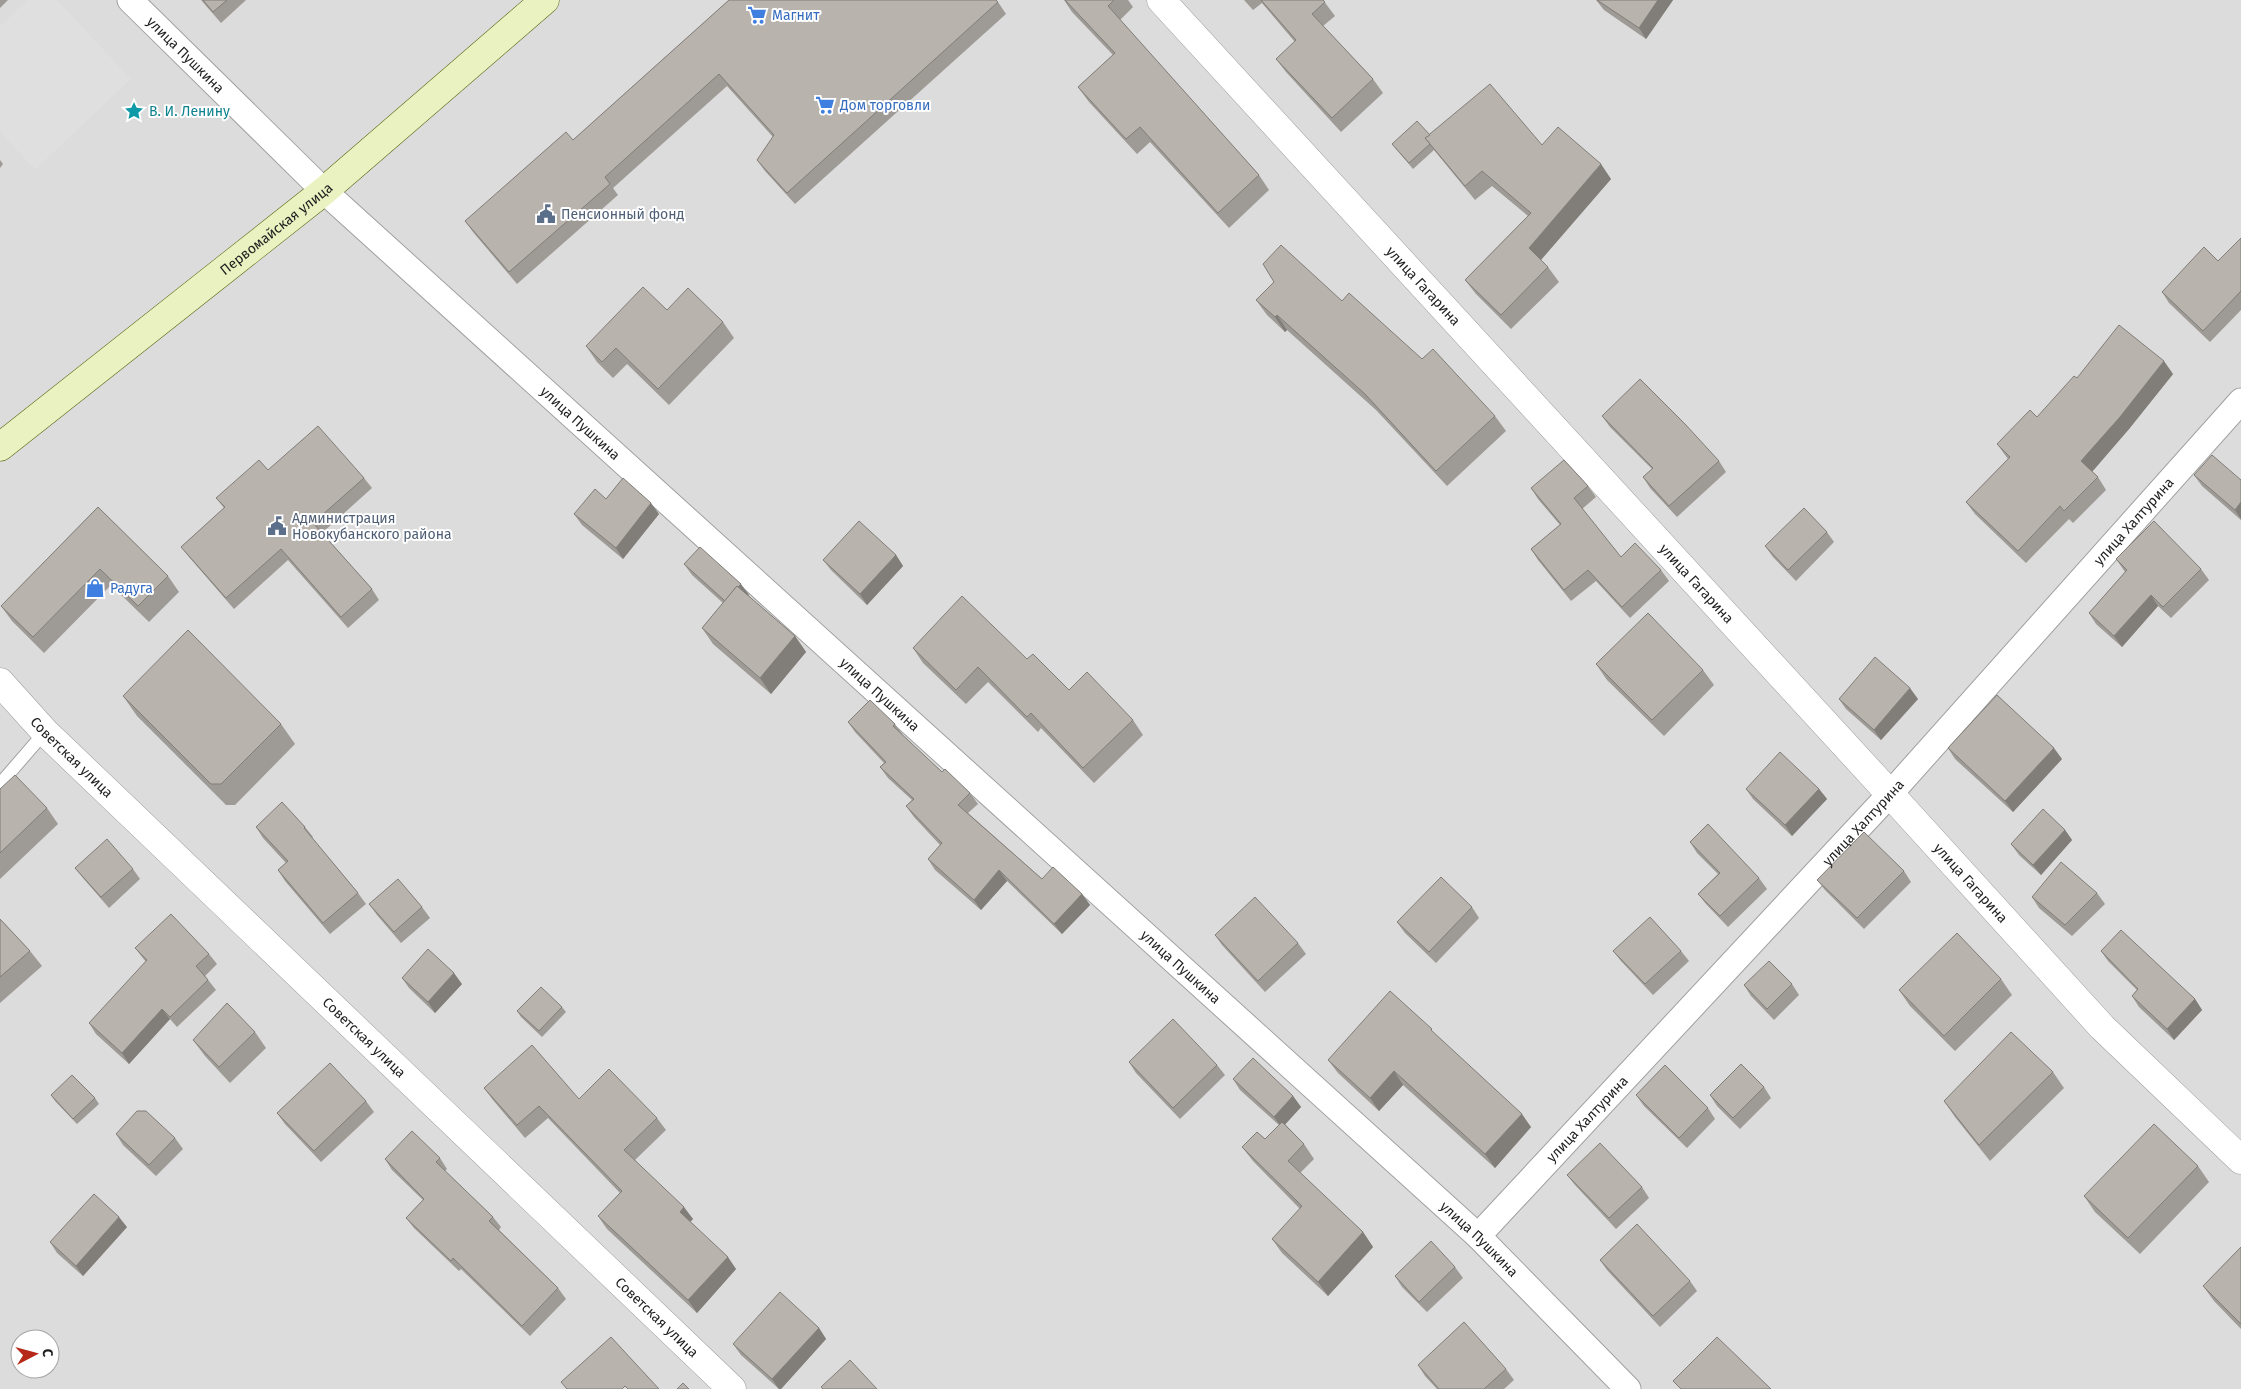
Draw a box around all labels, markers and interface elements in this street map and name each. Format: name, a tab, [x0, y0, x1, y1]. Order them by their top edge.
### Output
supermarket icon: Магнит	[746, 4, 768, 26]
place label: Магнит	[772, 7, 820, 24]
street label: улица Пушкина	[143, 13, 228, 97]
supermarket icon: Дом торговли	[814, 94, 836, 116]
place label: Дом торговли	[839, 97, 930, 114]
place icon: В. И. Ленину	[123, 100, 145, 122]
place label: В. И. Ленину	[149, 103, 230, 120]
street label: Первомайская улица	[216, 179, 336, 278]
public building icon: Пенсионный фонд	[535, 203, 557, 225]
place label: Пенсионный фонд	[561, 206, 685, 223]
street label: улица Гагарина	[1383, 243, 1464, 329]
street label: улица Пушкина	[537, 383, 624, 464]
street label: улица Халтурина	[2090, 474, 2177, 569]
place label: Администрация Новокубанского района	[292, 510, 452, 543]
public building icon: Администрация Новокубанского района	[266, 515, 288, 537]
street label: улица Гагарина	[1656, 540, 1737, 627]
shop icon: Радуга	[84, 577, 106, 599]
place label: Радуга	[110, 580, 153, 597]
street label: улица Пушкина	[836, 654, 923, 735]
street label: Советская улица	[27, 713, 117, 801]
street label: улица Халтурина	[1819, 776, 1907, 869]
street label: улица Гагарина	[1930, 839, 2011, 926]
street label: улица Пушкина	[1137, 926, 1224, 1007]
street label: Советская улица	[319, 994, 409, 1081]
street label: улица Халтурина	[1543, 1072, 1631, 1166]
street label: улица Пушкина	[1437, 1197, 1522, 1280]
street label: Советская улица	[612, 1274, 702, 1361]
north arrow	[10, 1329, 60, 1379]
text: С	[39, 1348, 56, 1358]

